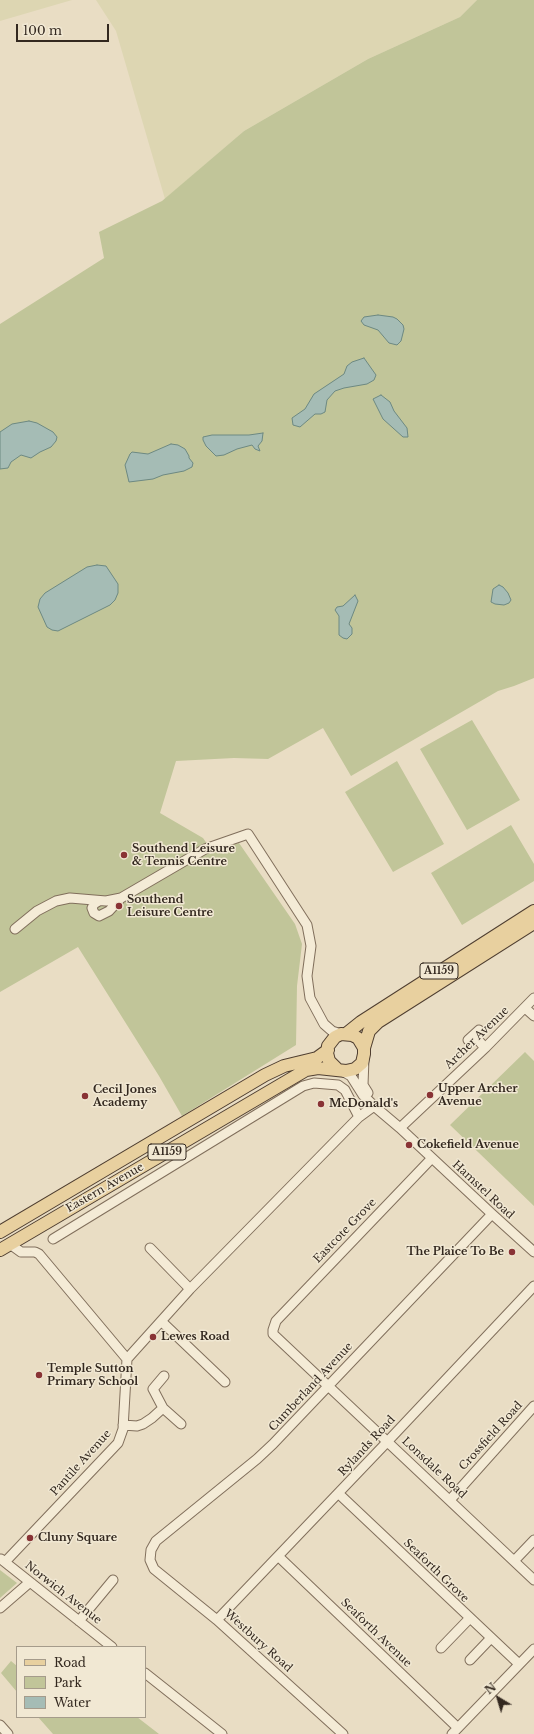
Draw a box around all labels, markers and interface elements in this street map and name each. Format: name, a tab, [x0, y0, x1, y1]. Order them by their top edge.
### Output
scale bar	[18, 16, 111, 42]
text: 100 m	[23, 23, 62, 38]
place label: Southend Leisure & Tennis Centre	[132, 842, 235, 868]
marker: Southend Leisure & Tennis Centre	[119, 850, 129, 860]
place label: Southend Leisure Centre	[127, 893, 213, 919]
marker: Southend Leisure Centre	[114, 901, 124, 911]
road number: A1159	[420, 963, 458, 979]
street label: Archer Avenue	[442, 1004, 512, 1072]
place label: Upper Archer Avenue	[438, 1082, 518, 1108]
place label: Cecil Jones Academy	[93, 1083, 157, 1109]
marker: Upper Archer Avenue	[425, 1090, 435, 1100]
marker: Cecil Jones Academy	[80, 1091, 90, 1101]
place label: McDonald's	[329, 1097, 398, 1111]
marker: McDonald's	[316, 1099, 326, 1109]
place label: Cokefield Avenue	[417, 1138, 519, 1152]
marker: Cokefield Avenue	[404, 1140, 414, 1150]
road number: A1159	[148, 1144, 186, 1160]
street label: Hamstel Road	[449, 1158, 517, 1222]
street label: Eastern Avenue	[64, 1160, 146, 1216]
street label: Eastcote Grove	[311, 1196, 379, 1266]
place label: The Plaice To Be	[406, 1245, 504, 1259]
marker: The Plaice To Be	[507, 1247, 517, 1257]
place label: Lewes Road	[161, 1330, 230, 1344]
marker: Lewes Road	[148, 1332, 158, 1342]
street label: Cumberland Avenue	[266, 1340, 356, 1434]
place label: Temple Sutton Primary School	[47, 1362, 138, 1388]
marker: Temple Sutton Primary School	[34, 1370, 44, 1380]
street label: Crossfield Road	[457, 1399, 525, 1473]
street label: Rylands Road	[336, 1413, 398, 1479]
street label: Pantile Avenue	[48, 1427, 114, 1499]
street label: Lonsdale Road	[399, 1435, 469, 1501]
place label: Cluny Square	[38, 1531, 117, 1545]
marker: Cluny Square	[25, 1533, 35, 1543]
street label: Seaforth Grove	[401, 1537, 471, 1605]
street label: Norwich Avenue	[22, 1559, 104, 1627]
street label: Seaforth Avenue	[338, 1596, 414, 1670]
street label: Westbury Road	[221, 1607, 295, 1675]
legend	[16, 1646, 146, 1718]
text: Road	[54, 1655, 86, 1670]
text: Park	[54, 1675, 82, 1690]
north arrow	[478, 1678, 518, 1718]
text: N	[482, 1680, 499, 1697]
text: Water	[54, 1695, 91, 1710]

